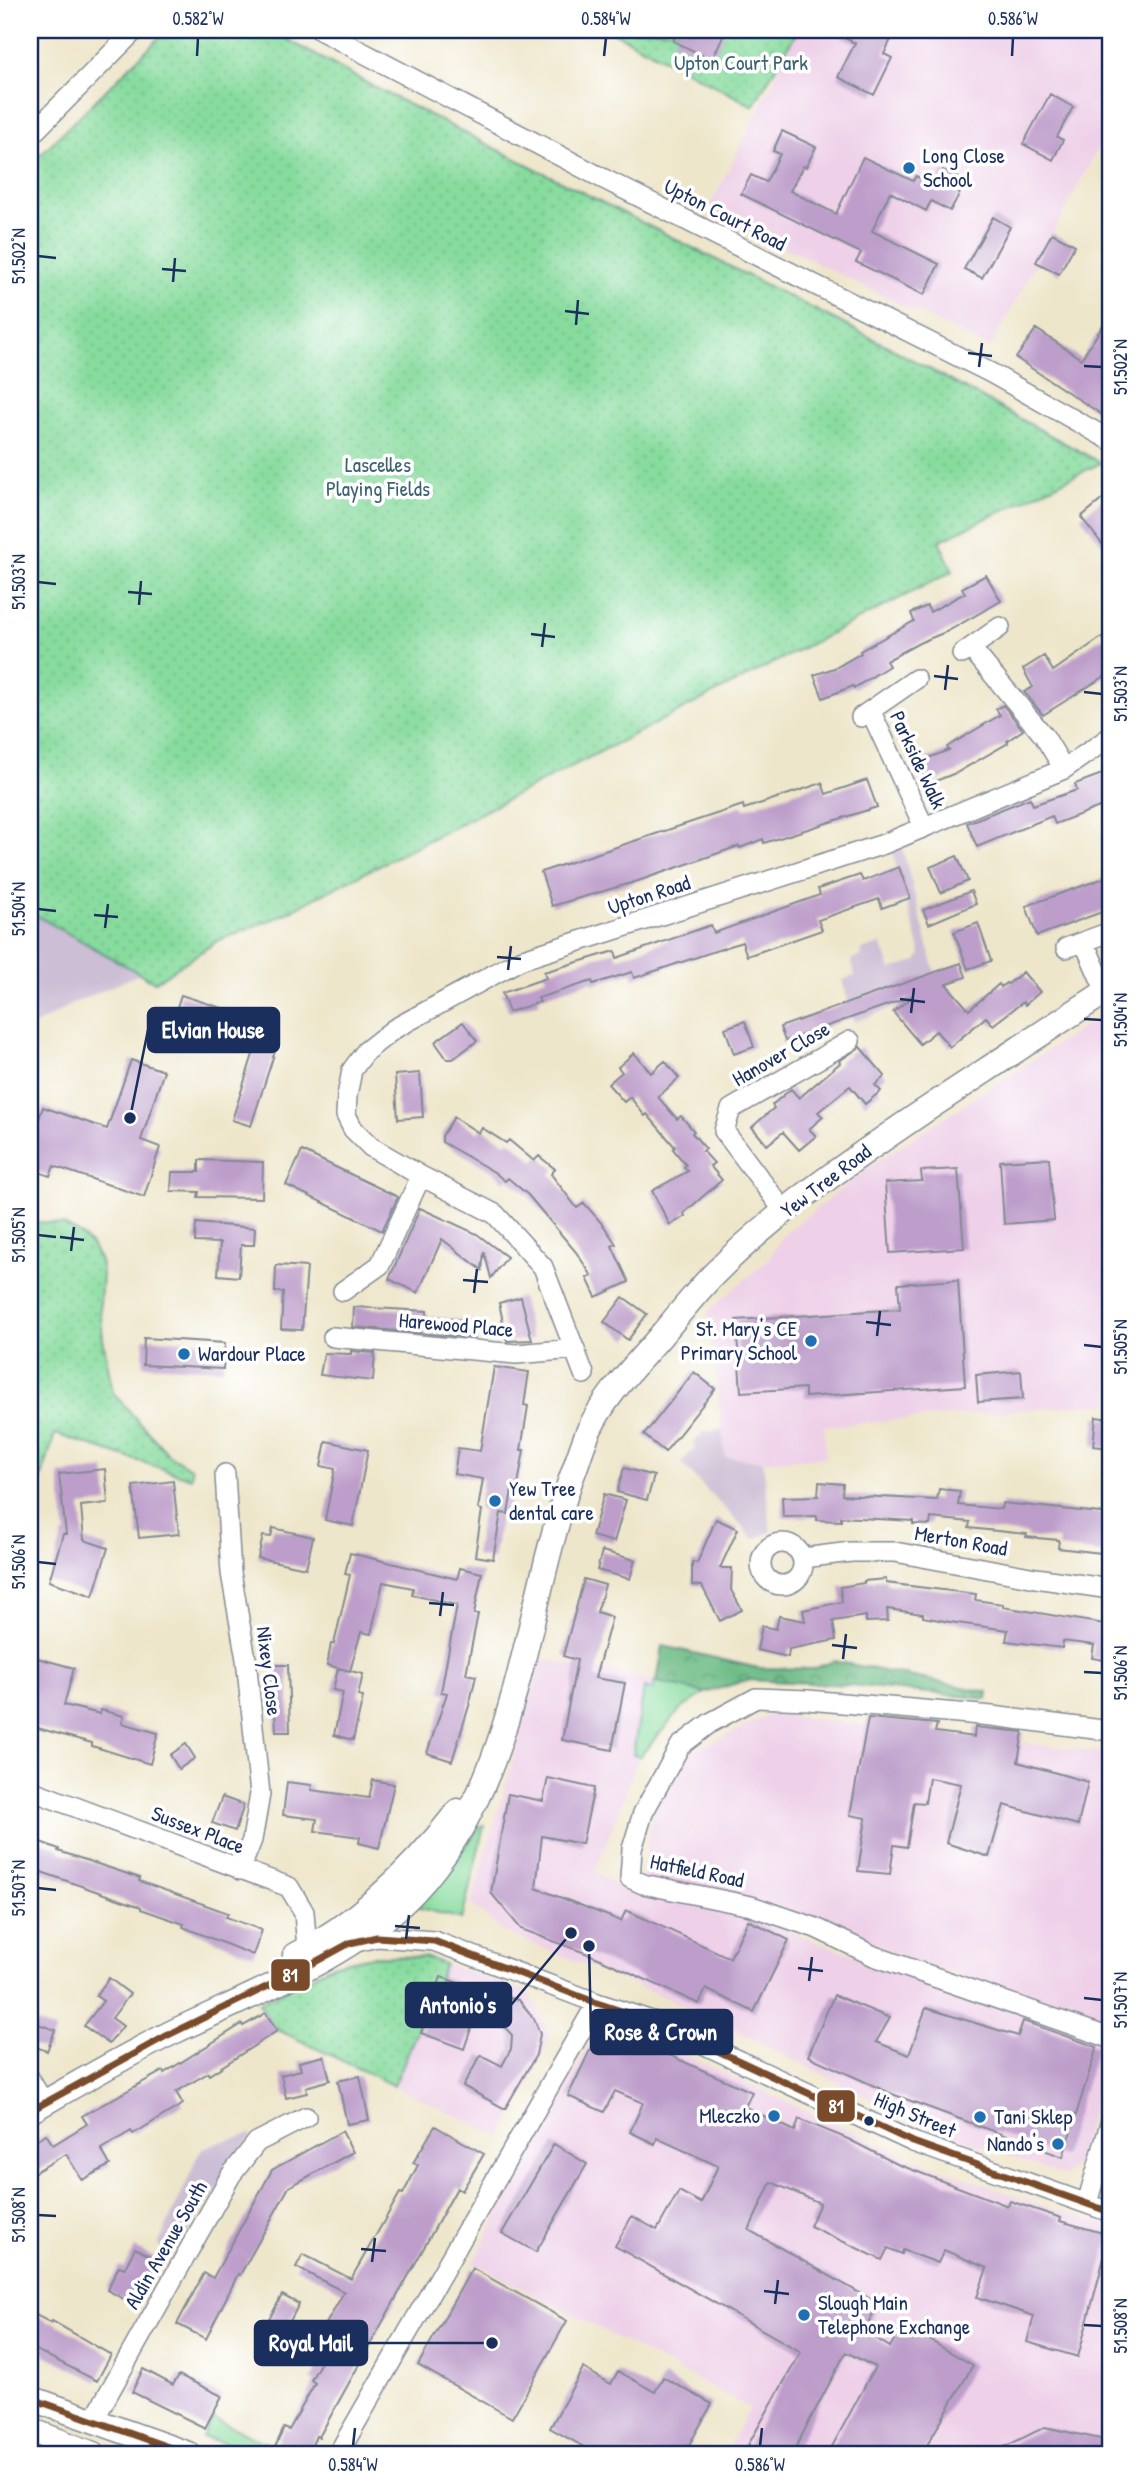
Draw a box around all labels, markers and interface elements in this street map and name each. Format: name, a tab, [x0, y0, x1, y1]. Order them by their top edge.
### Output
text: 0.582°W	[172, 6, 224, 31]
text: 0.584°W	[581, 6, 631, 31]
text: 0.586°W	[988, 6, 1038, 31]
park label: Upton Court Park	[674, 48, 808, 77]
place label: Long Close School	[923, 141, 1005, 194]
marker: Long Close School	[901, 160, 917, 176]
street label: Upton Court Road	[659, 171, 791, 258]
text: 51.502°N	[6, 228, 31, 284]
text: 51.502°N	[1108, 339, 1133, 395]
park label: Lascelles Playing Fields	[326, 450, 430, 503]
text: 51.503°N	[6, 554, 31, 610]
text: 51.503°N	[1108, 666, 1133, 722]
street label: Parkside Walk	[883, 706, 954, 814]
street label: Upton Road	[604, 868, 694, 921]
text: 51.504°N	[6, 882, 31, 936]
text: 51.504°N	[1108, 993, 1133, 1047]
callout: Elvian House	[148, 1008, 279, 1052]
text: Elvian House	[162, 1014, 265, 1045]
street label: Hanover Close	[727, 1014, 835, 1093]
street label: Yew Tree Road	[775, 1137, 877, 1224]
text: 51.505°N	[6, 1207, 31, 1263]
street label: Harewood Place	[398, 1305, 514, 1344]
place label: St. Mary's CE Primary School	[681, 1314, 797, 1367]
text: 51.505°N	[1108, 1319, 1133, 1375]
marker: St. Mary's CE Primary School	[803, 1333, 819, 1349]
place label: Wardour Place	[198, 1339, 306, 1368]
marker: Wardour Place	[176, 1346, 192, 1362]
place label: Yew Tree dental care	[509, 1474, 594, 1527]
marker: Yew Tree dental care	[487, 1493, 503, 1509]
street label: Merton Road	[913, 1518, 1010, 1563]
text: 51.506°N	[6, 1535, 31, 1589]
street label: Nixey Close	[250, 1625, 289, 1717]
text: 51.506°N	[1108, 1646, 1133, 1700]
street label: Sussex Place	[148, 1799, 249, 1860]
street label: Hatfield Road	[648, 1846, 747, 1895]
text: 51.507°N	[6, 1860, 31, 1916]
line badge: 81	[270, 1958, 311, 1992]
text: 81	[282, 1962, 298, 1988]
text: 51.507°N	[1108, 1972, 1133, 2028]
callout: Antonio's	[406, 1983, 511, 2027]
text: Antonio's	[420, 1989, 496, 2020]
callout: Rose & Crown	[591, 2010, 732, 2054]
text: Rose & Crown	[605, 2016, 717, 2047]
street label: High Street	[870, 2084, 961, 2145]
line badge: 81	[816, 2089, 856, 2123]
text: 81	[828, 2093, 844, 2119]
place label: Mleczko	[699, 2101, 760, 2130]
place label: Tani Sklep	[994, 2102, 1072, 2131]
marker: Mleczko	[766, 2108, 782, 2124]
marker: Tani Sklep	[972, 2109, 988, 2125]
unlabelled marker	[862, 2114, 876, 2128]
place label: Nando's	[987, 2129, 1044, 2158]
marker: Nando's	[1050, 2136, 1066, 2152]
street label: Aldin Avenue South	[117, 2175, 214, 2314]
text: 51.508°N	[6, 2187, 31, 2243]
place label: Slough Main Telephone Exchange	[818, 2288, 970, 2341]
text: 51.508°N	[1108, 2298, 1133, 2354]
marker: Slough Main Telephone Exchange	[796, 2307, 812, 2323]
callout: Royal Mail	[255, 2321, 367, 2365]
text: Royal Mail	[269, 2327, 354, 2359]
text: 0.584°W	[328, 2452, 378, 2477]
text: 0.586°W	[735, 2452, 785, 2477]

